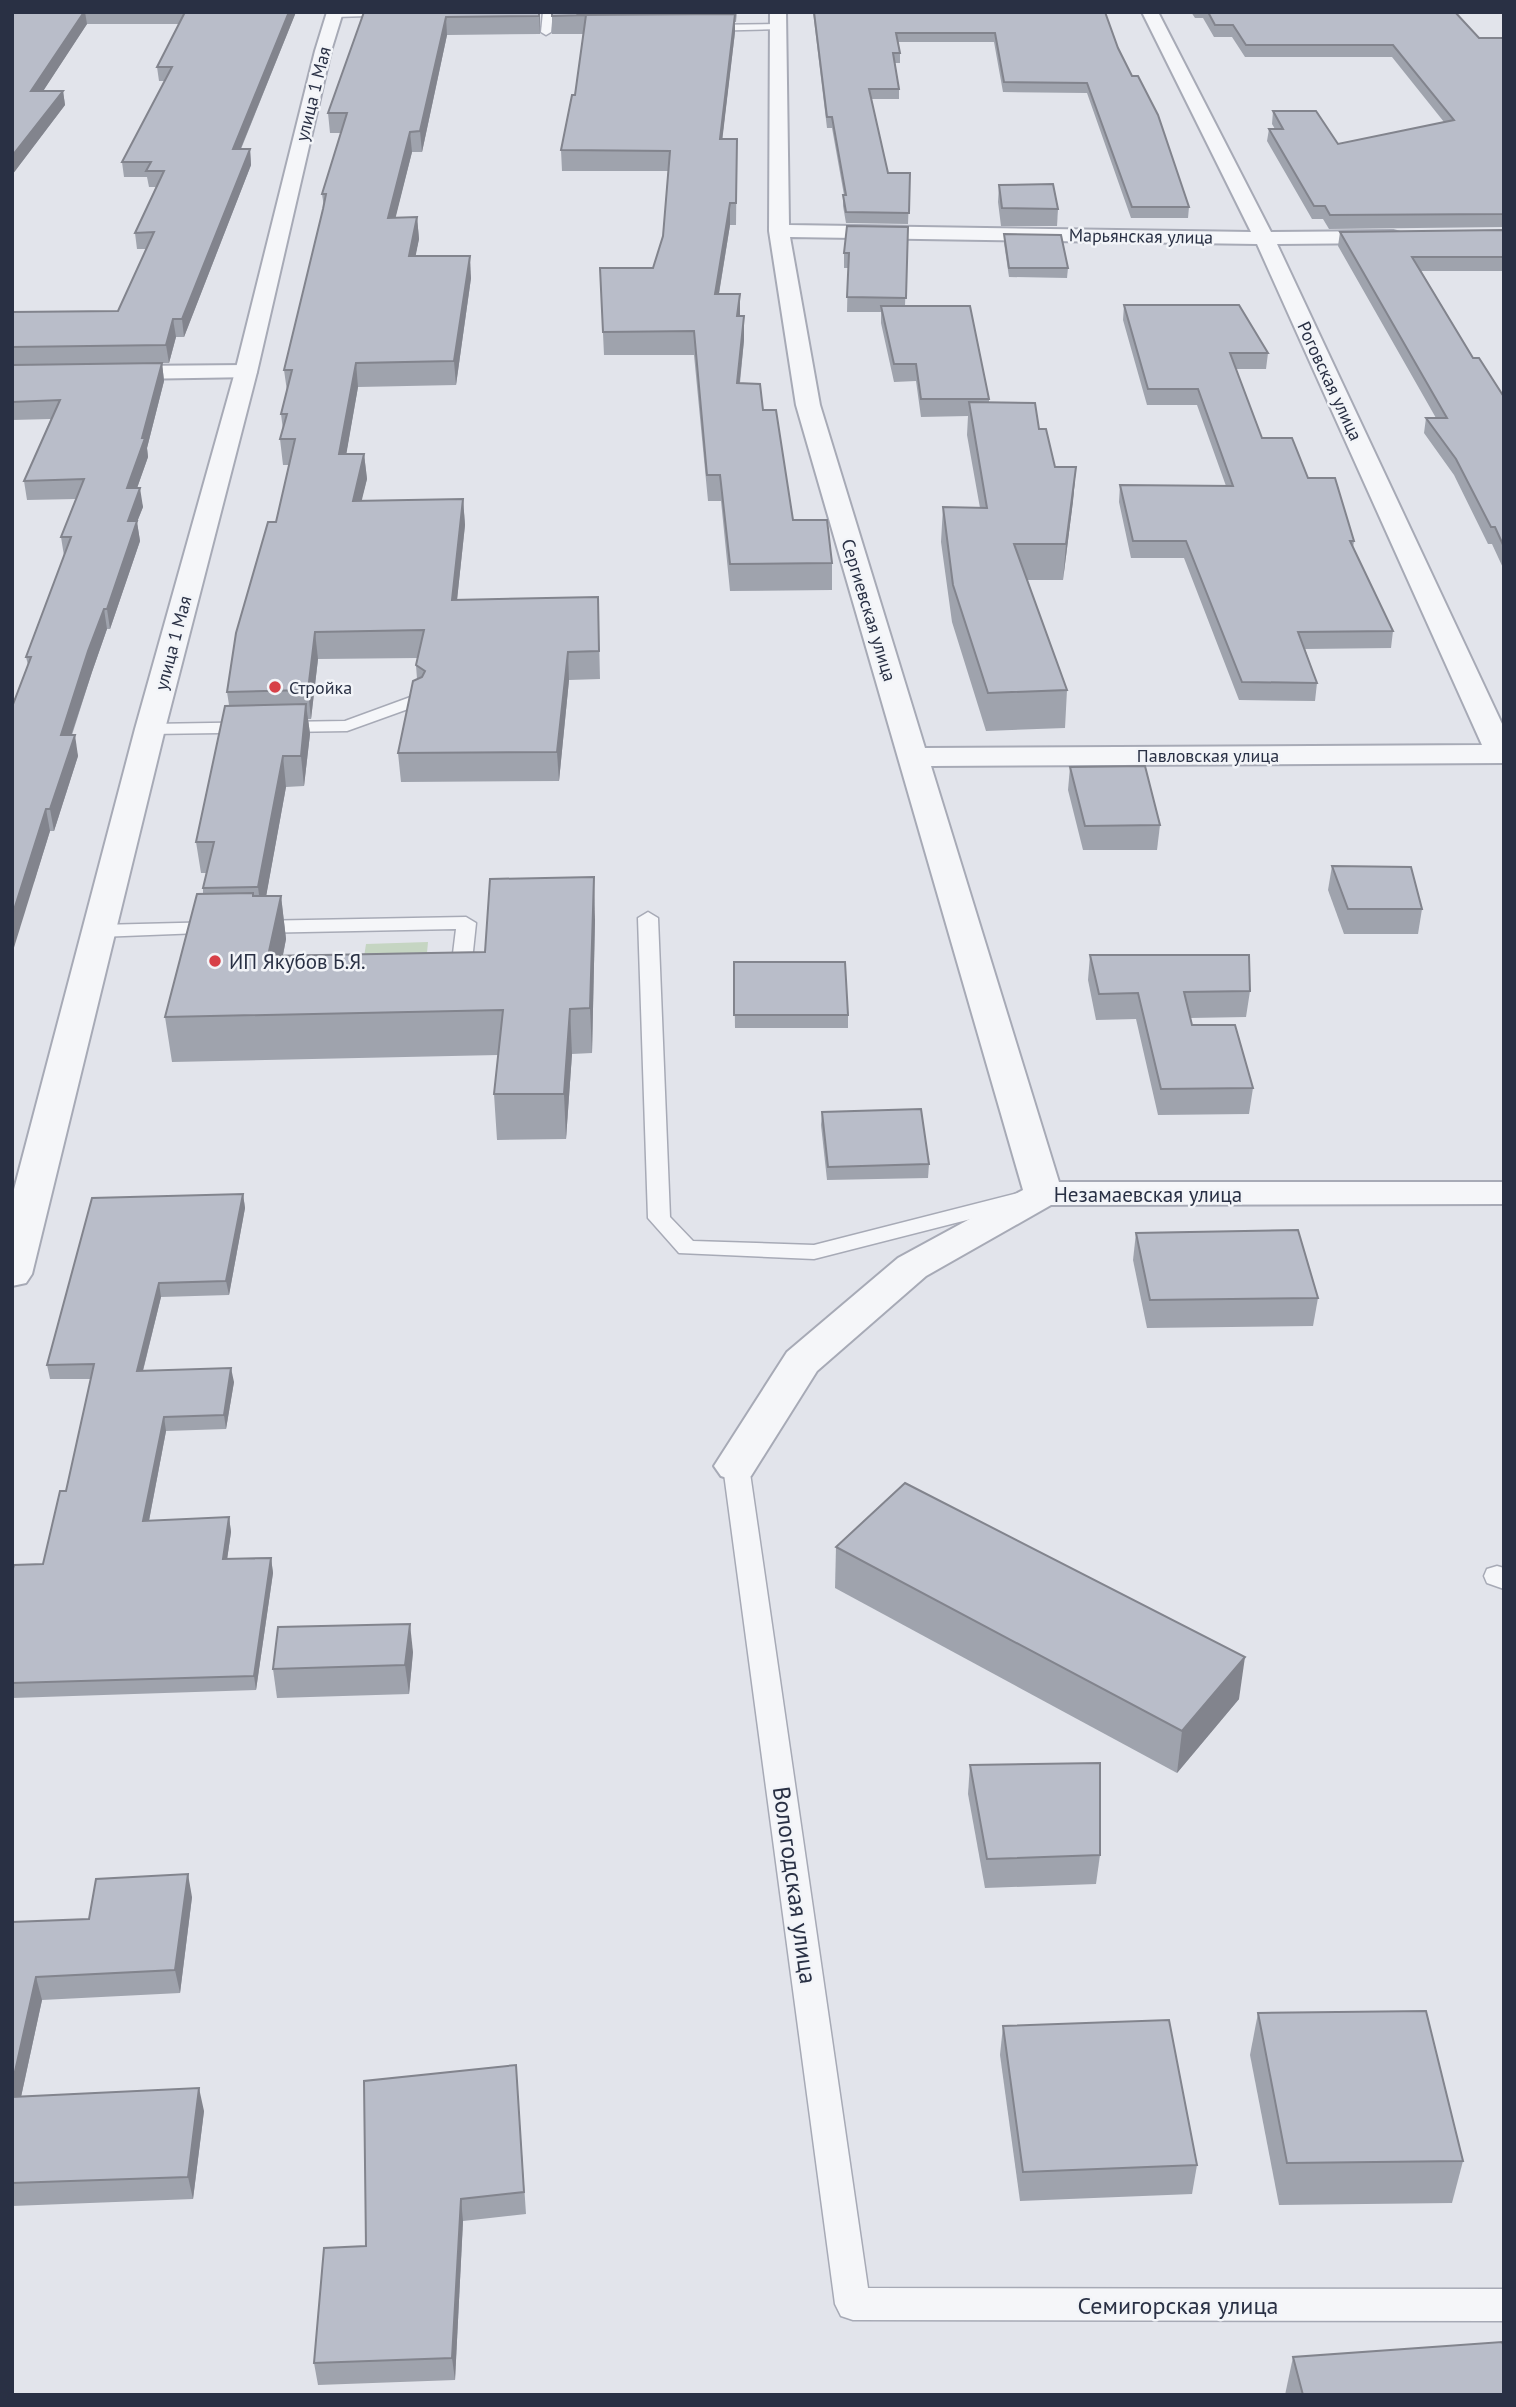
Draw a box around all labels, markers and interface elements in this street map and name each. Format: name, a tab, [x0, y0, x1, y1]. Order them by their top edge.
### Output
street label: улица 1 Мая	[290, 44, 336, 144]
street label: Марьянская улица	[1069, 223, 1213, 249]
street label: Роговская улица	[1292, 318, 1368, 444]
street label: Сергиевская улица	[836, 536, 902, 684]
street label: улица 1 Мая	[149, 593, 197, 693]
place label: Стройка	[289, 676, 352, 699]
marker: Стройка	[267, 679, 283, 695]
street label: Павловская улица	[1137, 744, 1279, 767]
place label: ИП Якубов Б.Я.	[229, 948, 366, 975]
marker: ИП Якубов Б.Я.	[207, 953, 223, 969]
street label: Незамаевская улица	[1054, 1181, 1242, 1208]
street label: Вологодская улица	[766, 1784, 824, 1986]
street label: Семигорская улица	[1077, 2290, 1279, 2321]

